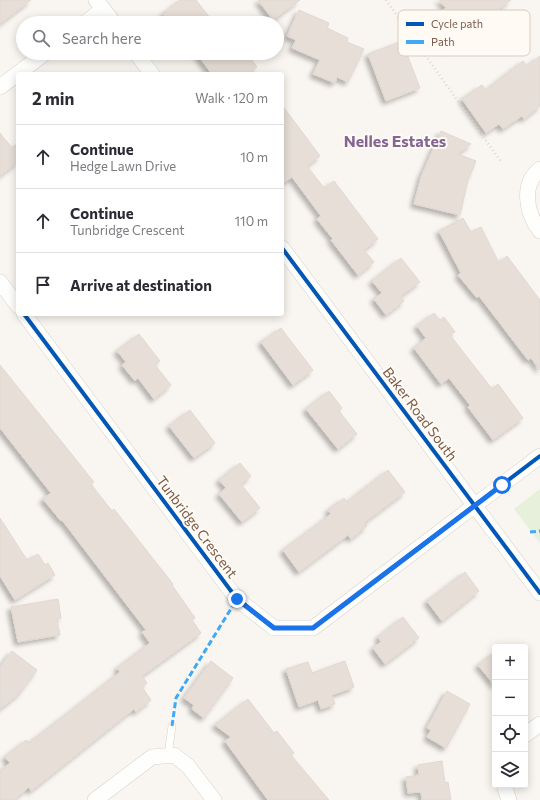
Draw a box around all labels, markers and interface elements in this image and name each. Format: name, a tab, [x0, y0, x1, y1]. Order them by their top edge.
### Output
legend	[398, 10, 530, 56]
search box	[16, 16, 284, 60]
text: Cycle path	[431, 17, 483, 30]
icon: search	[30, 27, 52, 49]
text: Search here	[62, 29, 141, 47]
text: Path	[431, 35, 454, 48]
text: 2 min	[32, 88, 74, 109]
text: Walk · 120 m	[195, 90, 268, 106]
district label: Nelles Estates	[344, 131, 446, 150]
text: Continue	[70, 140, 134, 158]
icon: ahead	[32, 146, 54, 168]
text: 10 m	[240, 149, 268, 165]
text: Hedge Lawn Drive	[70, 158, 176, 174]
text: Continue	[70, 204, 134, 222]
icon: ahead	[32, 210, 54, 232]
text: 110 m	[235, 213, 268, 229]
text: Tunbridge Crescent	[70, 222, 185, 238]
icon: arrive	[32, 274, 54, 296]
text: Arrive at destination	[70, 276, 212, 294]
street label: Baker Road South	[380, 364, 461, 464]
street label: Tunbridge Crescent	[153, 472, 241, 581]
route start	[493, 476, 511, 494]
route end	[228, 590, 246, 608]
map controls	[492, 644, 528, 788]
button: +	[492, 644, 528, 680]
button: −	[492, 680, 528, 716]
button: locate	[492, 716, 528, 752]
button: layers	[492, 752, 528, 788]

